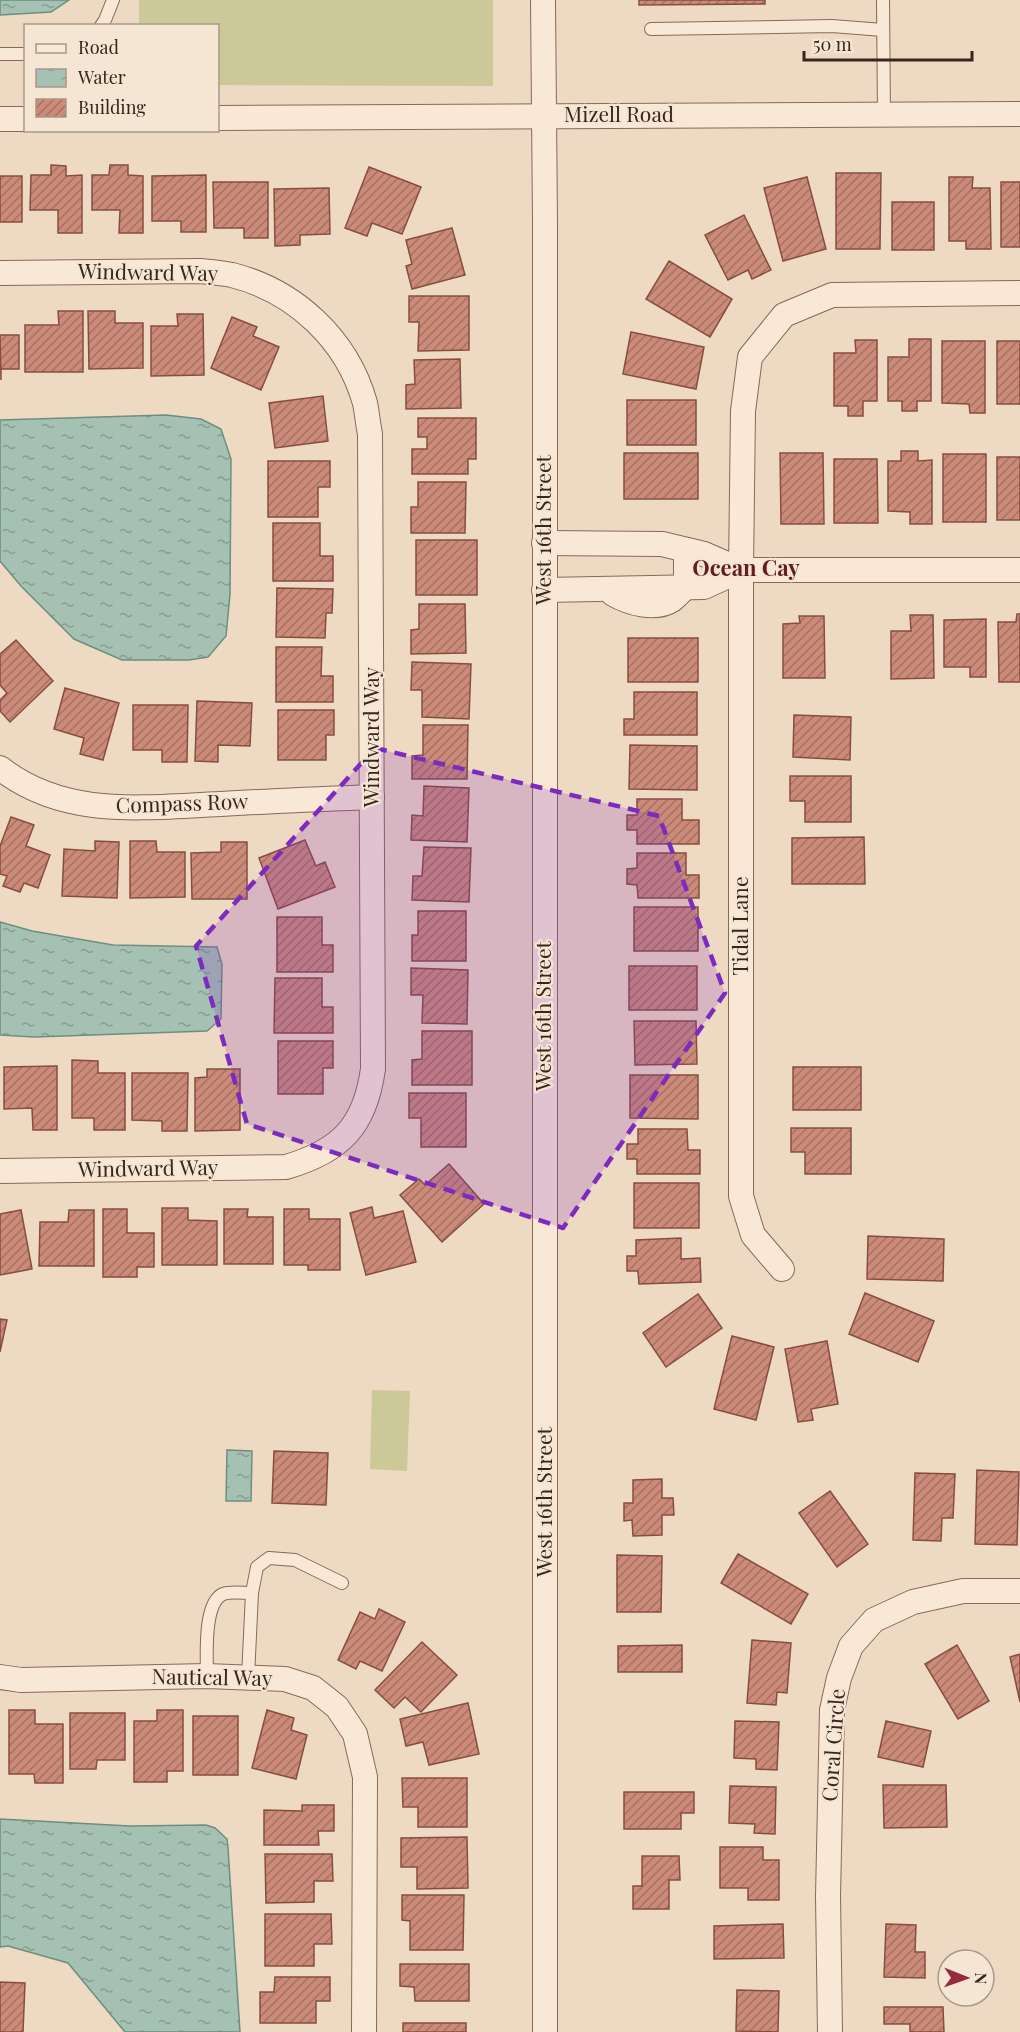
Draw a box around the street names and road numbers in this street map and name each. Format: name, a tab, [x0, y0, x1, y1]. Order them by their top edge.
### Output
street label: Mizell Road	[564, 99, 674, 127]
street label: Windward Way	[77, 256, 219, 286]
street label: West 16th Street	[528, 454, 556, 606]
street label: Windward Way	[356, 666, 384, 808]
street label: Compass Row	[115, 786, 249, 818]
street label: Tidal Lane	[725, 876, 753, 976]
street label: West 16th Street	[528, 940, 556, 1092]
street label: Windward Way	[77, 1152, 219, 1182]
street label: West 16th Street	[529, 1426, 557, 1578]
street label: Nautical Way	[151, 1661, 273, 1691]
street label: Coral Circle	[814, 1687, 850, 1802]

